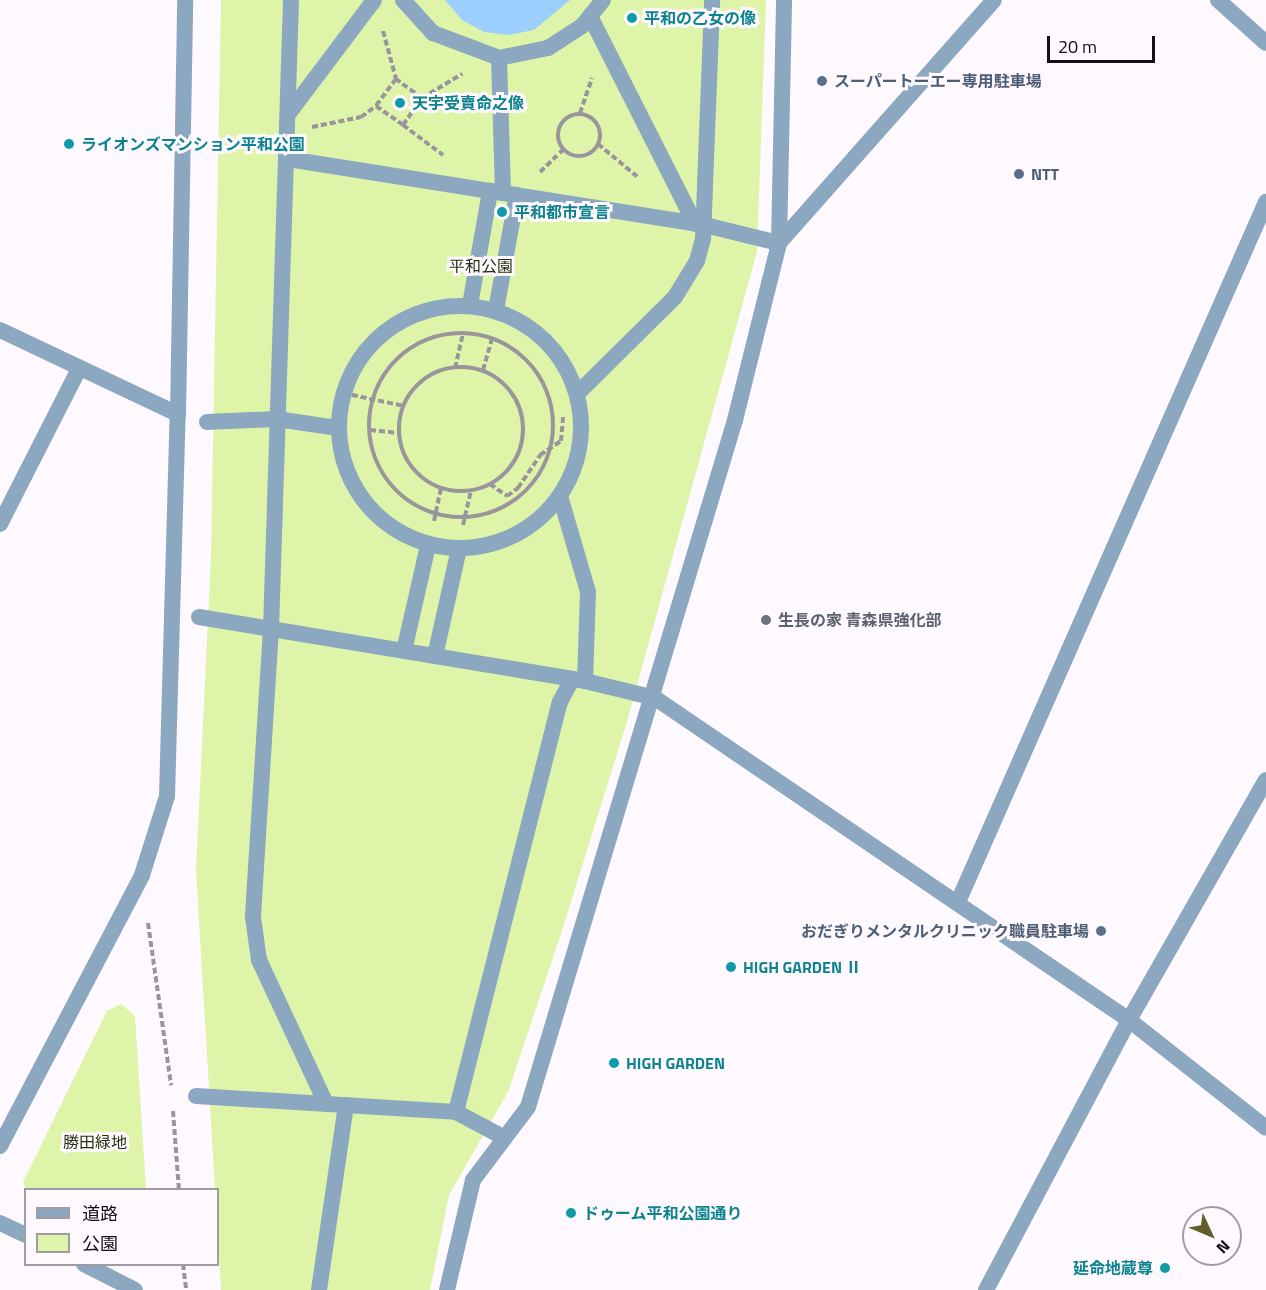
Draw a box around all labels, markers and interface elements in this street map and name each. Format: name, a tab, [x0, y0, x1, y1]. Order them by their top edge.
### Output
place label: 平和の乙女の像	[644, 8, 756, 28]
marker: 平和の乙女の像	[625, 11, 639, 25]
scale bar	[1050, 24, 1158, 62]
text: 20 m	[1058, 33, 1097, 60]
place label: スーパートーエー専用駐車場	[834, 71, 1042, 91]
marker: スーパートーエー専用駐車場	[815, 74, 829, 88]
place label: 天宇受賣命之像	[412, 93, 524, 113]
marker: 天宇受賣命之像	[393, 96, 407, 110]
place label: ライオンズマンション平和公園	[81, 134, 305, 154]
marker: ライオンズマンション平和公園	[62, 137, 76, 151]
place label: NTT	[1031, 164, 1059, 184]
marker: NTT	[1012, 167, 1026, 181]
place label: 平和都市宣言	[514, 202, 610, 222]
marker: 平和都市宣言	[495, 205, 509, 219]
park label: 平和公園	[449, 256, 513, 276]
place label: 生長の家 青森県強化部	[778, 610, 942, 630]
marker: 生長の家 青森県強化部	[759, 613, 773, 627]
place label: おだぎりメンタルクリニック職員駐車場	[801, 921, 1089, 941]
marker: おだぎりメンタルクリニック職員駐車場	[1094, 924, 1108, 938]
place label: HIGH GARDEN Ⅱ	[743, 957, 862, 977]
marker: HIGH GARDEN Ⅱ	[724, 960, 738, 974]
place label: HIGH GARDEN	[626, 1053, 725, 1073]
marker: HIGH GARDEN	[607, 1056, 621, 1070]
park label: 勝田緑地	[63, 1132, 127, 1152]
legend	[24, 1188, 219, 1266]
text: 道路	[82, 1200, 118, 1227]
place label: ドゥーム平和公園通り	[583, 1203, 743, 1223]
marker: ドゥーム平和公園通り	[564, 1206, 578, 1220]
north arrow	[1182, 1206, 1242, 1266]
text: 公園	[82, 1230, 118, 1257]
text: N	[1211, 1235, 1236, 1259]
place label: 延命地蔵尊	[1073, 1258, 1153, 1278]
marker: 延命地蔵尊	[1158, 1261, 1172, 1275]

